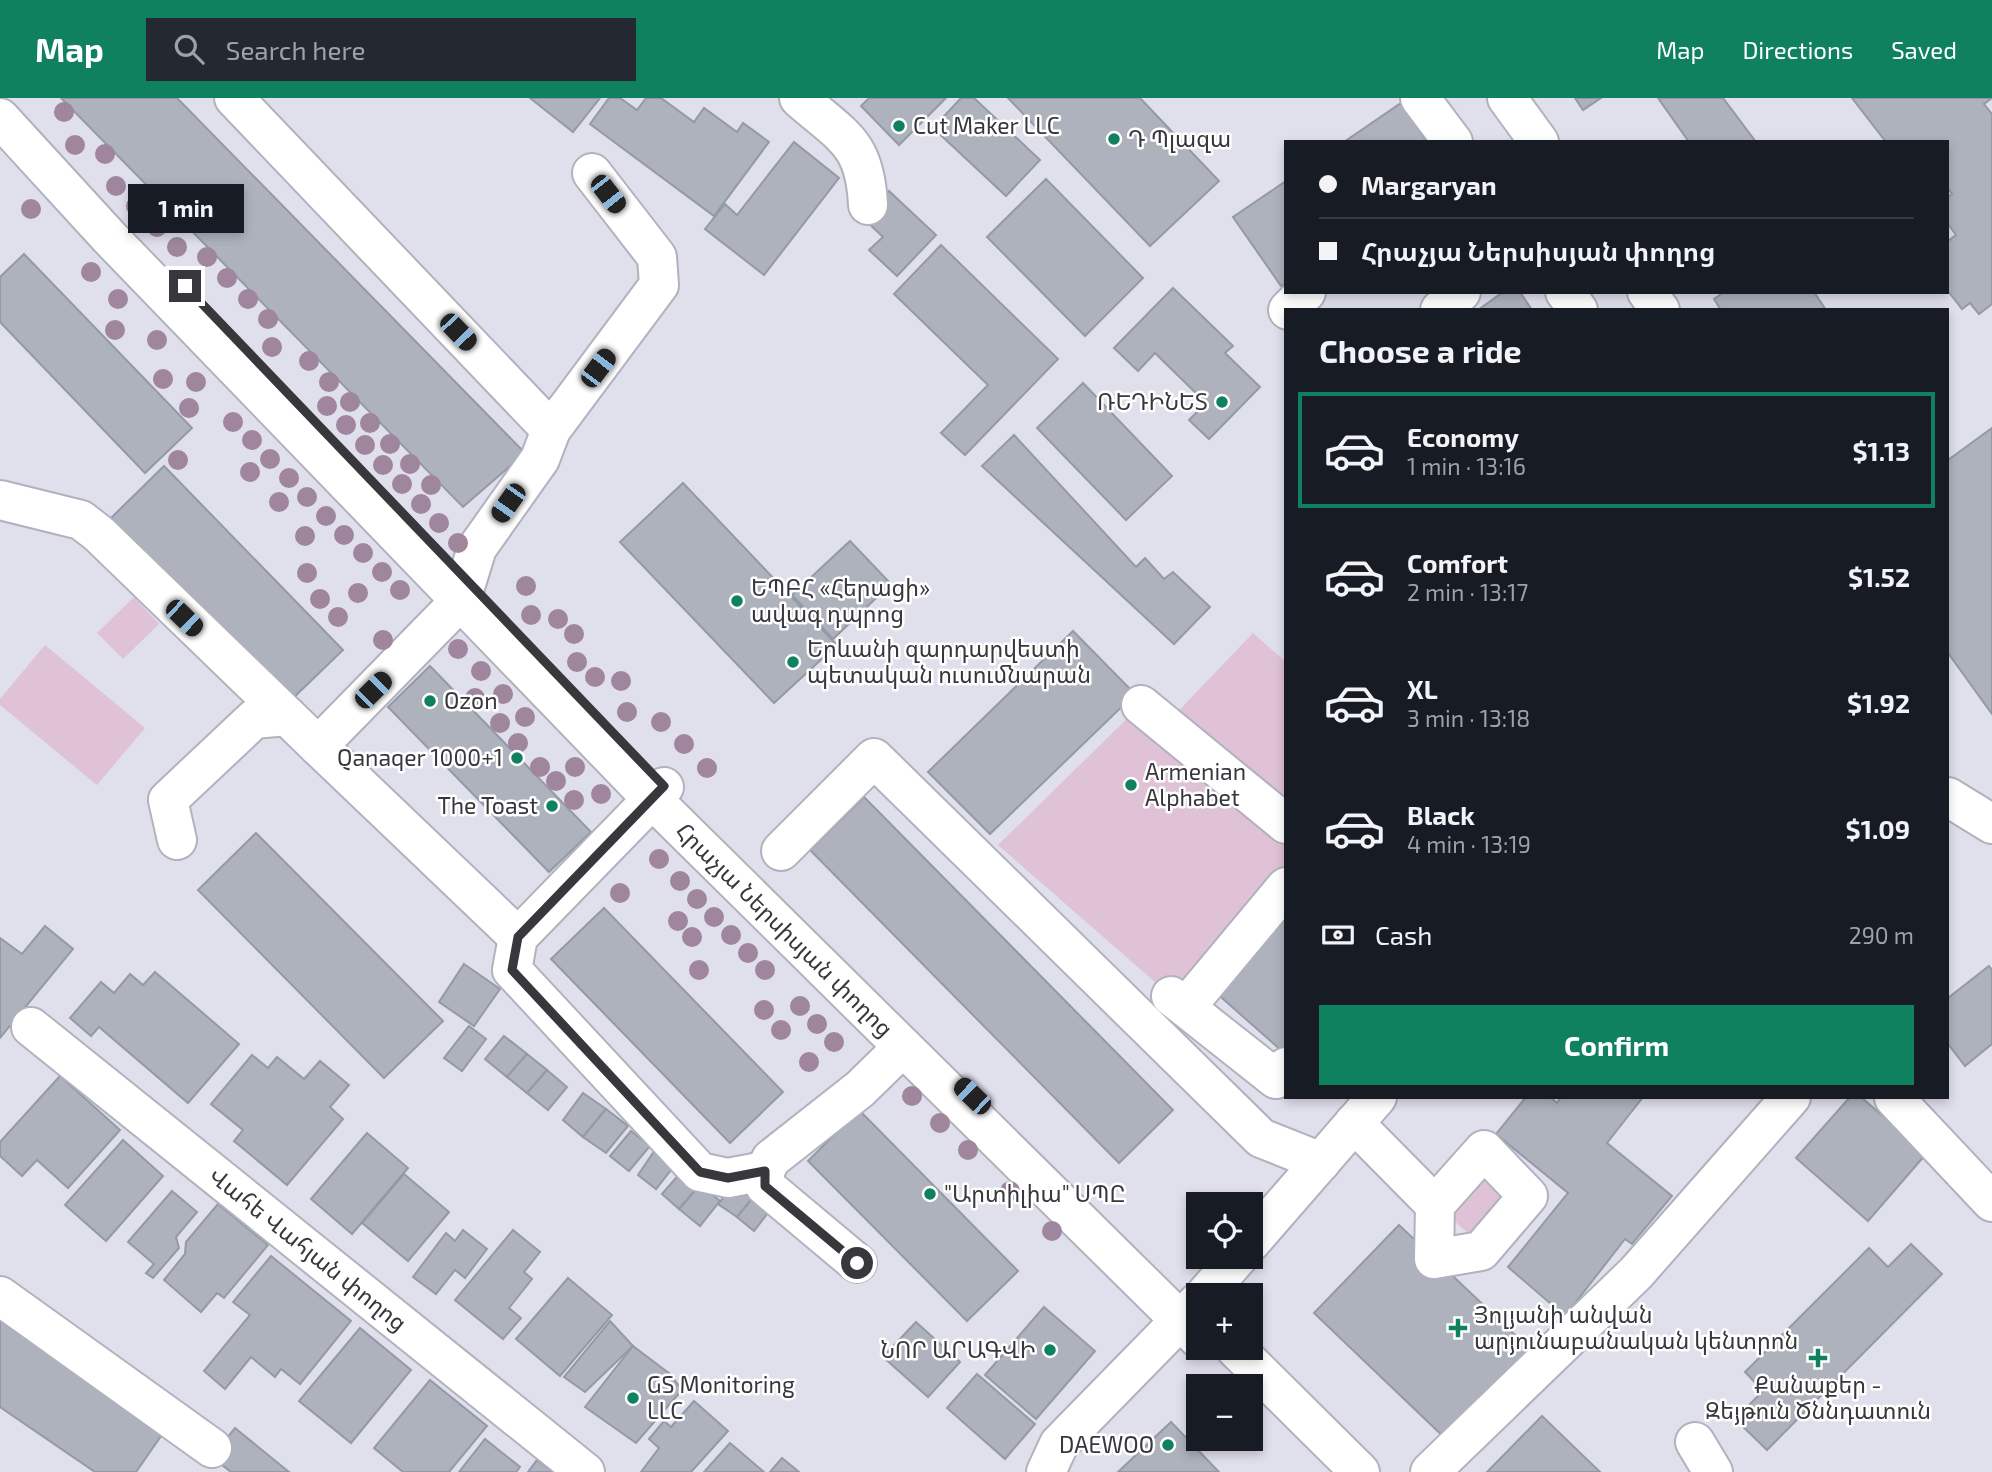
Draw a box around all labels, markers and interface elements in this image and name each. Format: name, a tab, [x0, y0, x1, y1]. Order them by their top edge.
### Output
search box	[146, 18, 636, 81]
text: Map	[35, 29, 104, 69]
icon: search	[170, 30, 208, 68]
text: Search here	[226, 34, 365, 65]
text: Map	[1656, 35, 1704, 64]
text: Directions	[1742, 35, 1853, 64]
text: Saved	[1891, 35, 1957, 64]
place label: Cut Maker LLC	[913, 111, 1060, 139]
marker: Cut Maker LLC	[891, 118, 907, 134]
place label: Դ Պլազա	[1128, 124, 1231, 153]
marker: Դ Պլազա	[1106, 131, 1122, 147]
text: Margaryan	[1361, 169, 1497, 200]
car	[587, 171, 630, 217]
callout: 1 min	[127, 184, 243, 234]
text: 1 min	[158, 194, 214, 222]
text: Հրաչյա Ներսիսյան փողոց	[1361, 235, 1716, 266]
route end	[169, 270, 201, 302]
car	[436, 310, 481, 354]
text: Choose a ride	[1319, 331, 1522, 369]
car	[577, 345, 620, 391]
place label: ՌԵԴԻՆԵՏ	[1097, 387, 1208, 415]
marker: ՌԵԴԻՆԵՏ	[1214, 394, 1230, 410]
icon: car	[1323, 419, 1386, 482]
text: Economy	[1407, 421, 1519, 452]
text: $1.13	[1853, 435, 1910, 466]
text: 1 min · 13:16	[1407, 452, 1526, 480]
car	[488, 480, 529, 526]
icon: car	[1323, 545, 1386, 608]
text: Comfort	[1407, 547, 1508, 578]
text: $1.52	[1848, 561, 1910, 592]
place label: ԵՊԲՀ «Հերացի» ավագ դպրոց	[751, 573, 930, 628]
text: 2 min · 13:17	[1407, 578, 1528, 606]
marker: ԵՊԲՀ «Հերացի» ավագ դպրոց	[729, 593, 745, 609]
car	[162, 596, 207, 640]
place label: Երևանի զարդարվեստի պետական ուսումնարան	[807, 634, 1091, 689]
marker: Երևանի զարդարվեստի պետական ուսումնարան	[785, 654, 801, 670]
car	[351, 668, 396, 712]
icon: car	[1323, 671, 1386, 734]
text: XL	[1407, 673, 1438, 704]
place label: Ozon	[444, 686, 498, 714]
text: $1.92	[1847, 687, 1910, 718]
marker: Ozon	[422, 693, 438, 709]
text: 3 min · 13:18	[1407, 704, 1530, 732]
place label: Qanaqer 1000+1	[337, 743, 503, 771]
marker: Qanaqer 1000+1	[509, 750, 525, 766]
place label: Armenian Alphabet	[1145, 757, 1246, 811]
marker: Armenian Alphabet	[1123, 777, 1139, 793]
place label: The Toast	[437, 791, 538, 819]
icon: car	[1323, 797, 1386, 860]
marker: The Toast	[544, 798, 560, 814]
text: Black	[1407, 799, 1475, 830]
text: $1.09	[1846, 813, 1910, 844]
street label: Հրաչյա Ներսիսյան փողոց	[671, 816, 899, 1043]
text: 4 min · 13:19	[1407, 830, 1531, 858]
icon: cash	[1319, 916, 1357, 954]
text: Cash	[1375, 919, 1432, 950]
text: 290 m	[1849, 921, 1914, 949]
button: Confirm	[1319, 1005, 1914, 1085]
car	[950, 1074, 995, 1118]
street label: Վահե Վահյան փողոց	[204, 1161, 413, 1337]
place label: "Արտիլիա" ՍՊԸ	[944, 1179, 1126, 1208]
marker: "Արտիլիա" ՍՊԸ	[922, 1186, 938, 1202]
map controls	[1186, 1192, 1263, 1451]
button: locate	[1186, 1192, 1263, 1269]
route start	[841, 1247, 873, 1279]
button: +	[1186, 1283, 1263, 1360]
place label: Յոլյանի անվան արյունաբանական կենտրոն	[1474, 1300, 1798, 1355]
marker: Յոլյանի անվան արյունաբանական կենտրոն	[1448, 1318, 1468, 1338]
place label: ՆՈՐ ԱՐԱԳՎԻ	[880, 1335, 1036, 1363]
marker: ՆՈՐ ԱՐԱԳՎԻ	[1042, 1342, 1058, 1358]
marker: Քանաքեր - Զեյթուն Ծննդատուն	[1808, 1348, 1828, 1368]
place label: GS Monitoring LLC	[647, 1370, 795, 1424]
place label: Քանաքեր - Զեյթուն Ծննդատուն	[1705, 1370, 1931, 1425]
button: −	[1186, 1374, 1263, 1451]
marker: GS Monitoring LLC	[625, 1390, 641, 1406]
place label: DAEWOO	[1059, 1430, 1154, 1458]
marker: DAEWOO	[1160, 1437, 1176, 1453]

